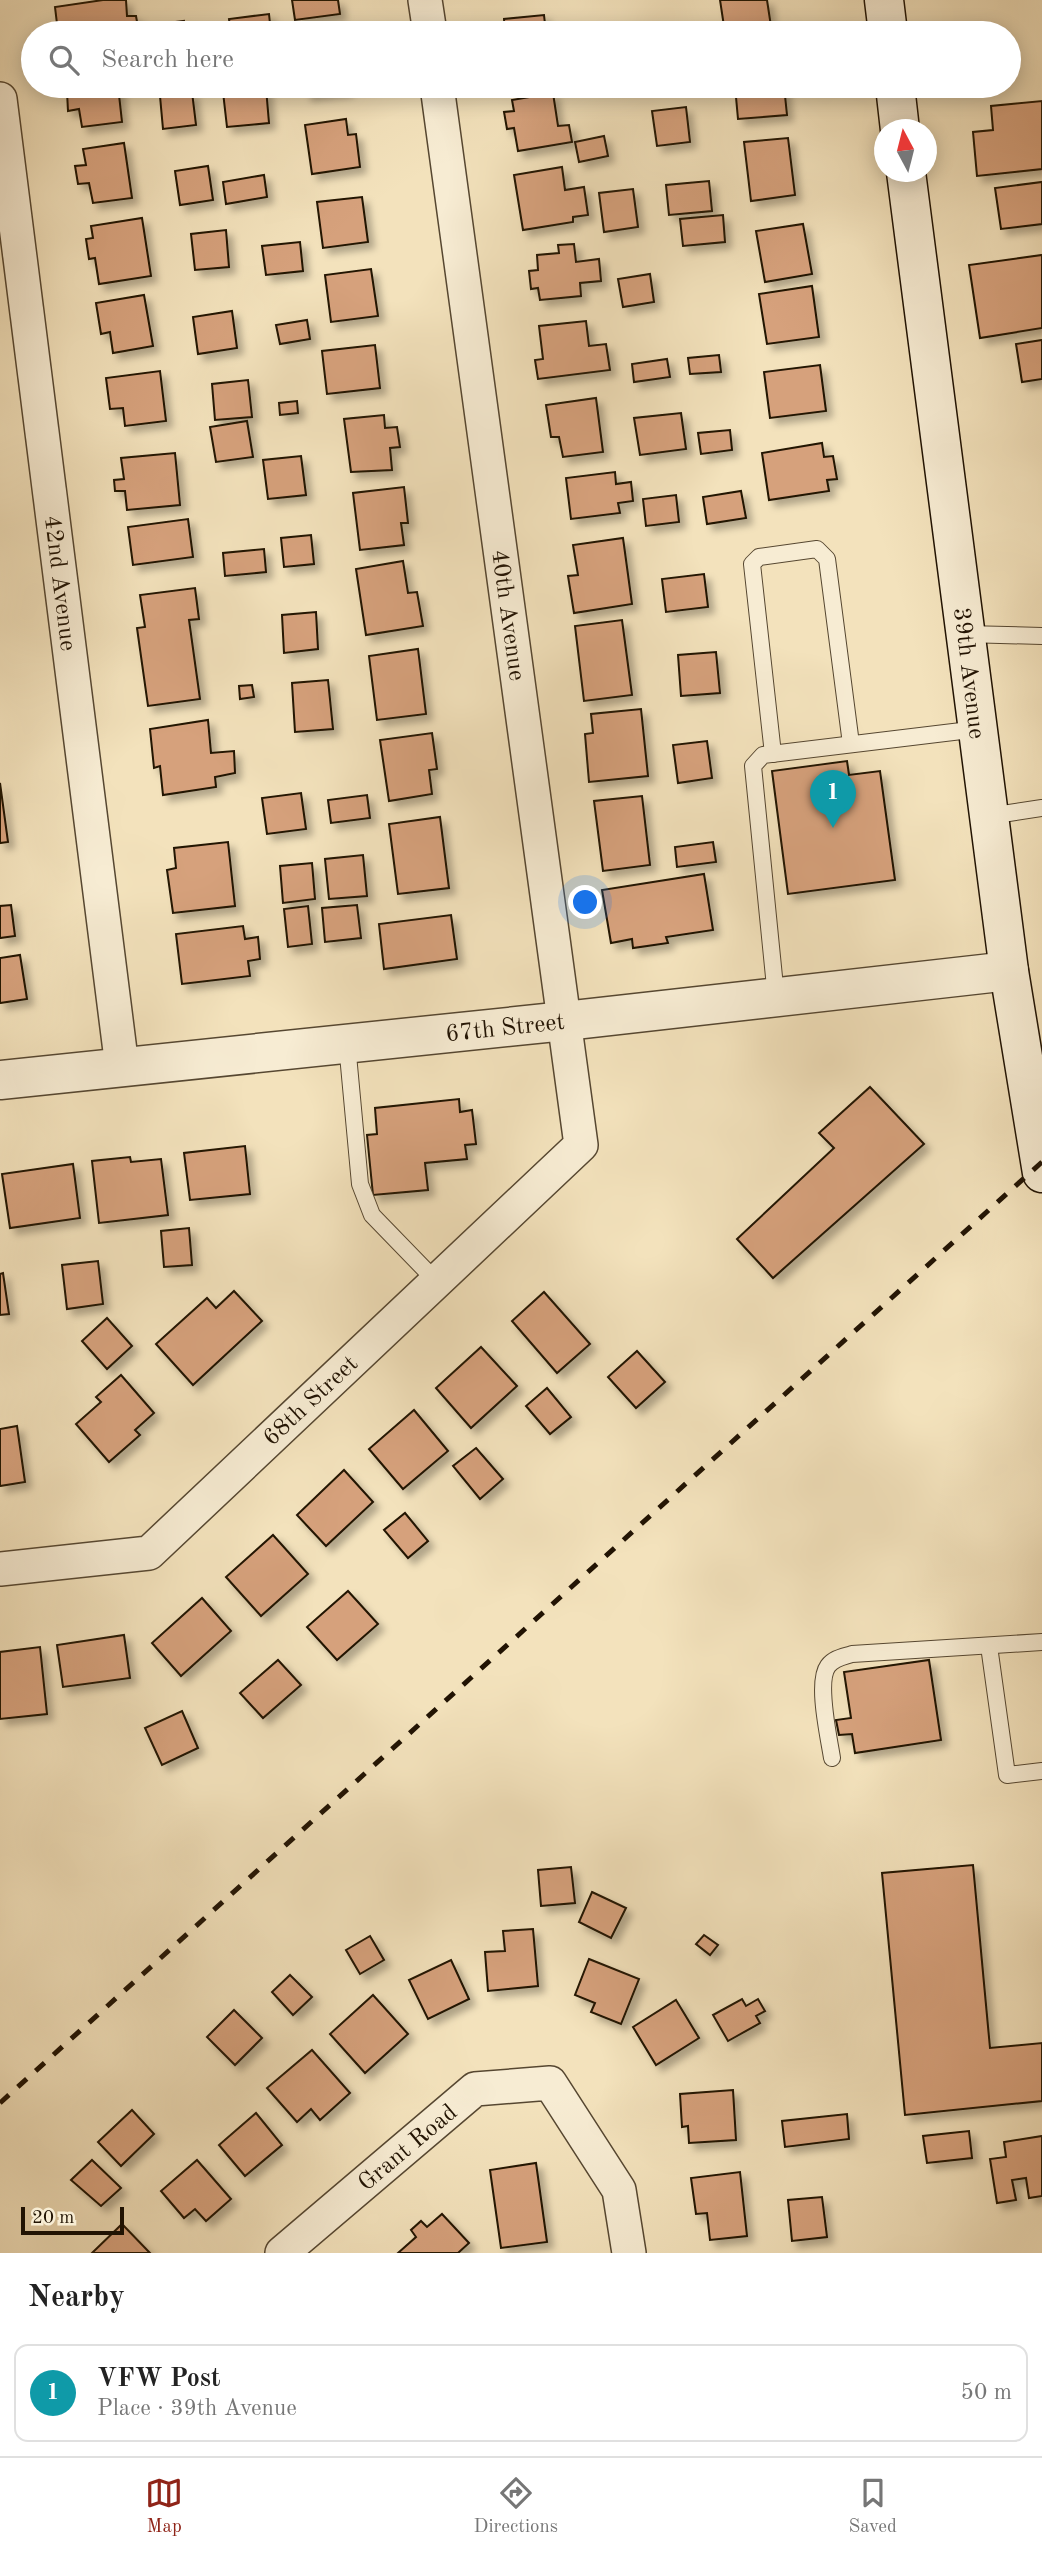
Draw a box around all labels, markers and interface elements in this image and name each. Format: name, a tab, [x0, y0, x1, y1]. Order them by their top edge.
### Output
search box	[21, 21, 1021, 98]
icon: search	[45, 41, 83, 79]
text: Search here	[101, 47, 234, 73]
north arrow	[874, 119, 937, 182]
street label: 42nd Avenue	[39, 514, 79, 652]
street label: 40th Avenue	[486, 548, 528, 682]
street label: 39th Avenue	[948, 606, 988, 740]
pin: 1	[810, 770, 856, 828]
your location	[568, 885, 602, 919]
street label: 67th Street	[444, 1011, 566, 1047]
street label: 68th Street	[259, 1352, 363, 1451]
street label: Grant Road	[354, 2101, 462, 2196]
scale bar	[21, 2204, 124, 2236]
text: 20 m	[32, 2209, 74, 2228]
text: Nearby	[28, 2283, 125, 2313]
text: VFW Post	[97, 2366, 220, 2392]
text: 1	[46, 2381, 60, 2404]
text: 50 m	[961, 2381, 1012, 2404]
text: Place · 39th Avenue	[97, 2397, 297, 2420]
tab: Map	[145, 2474, 183, 2539]
tab: Directions	[474, 2474, 558, 2539]
tab: Saved	[848, 2474, 897, 2539]

